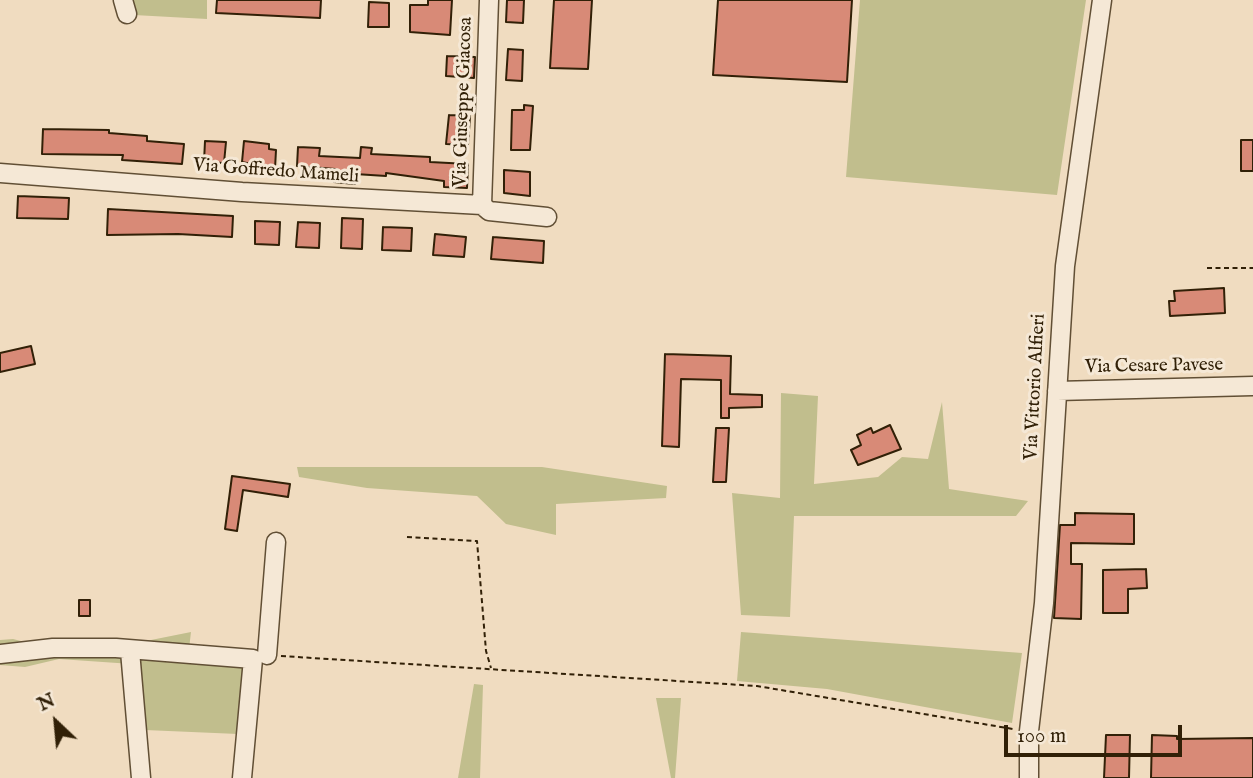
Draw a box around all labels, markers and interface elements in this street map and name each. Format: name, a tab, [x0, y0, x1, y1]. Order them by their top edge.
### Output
street label: Via Giuseppe Giacosa	[450, 16, 478, 188]
street label: Via Goffredo Mameli	[192, 155, 360, 189]
street label: Via Vittorio Alfieri	[1021, 313, 1051, 461]
street label: Via Cesare Pavese	[1085, 354, 1223, 380]
north arrow	[21, 687, 91, 757]
text: N	[34, 689, 59, 718]
scale bar	[1008, 712, 1186, 756]
text: 100 m	[1017, 723, 1066, 750]

